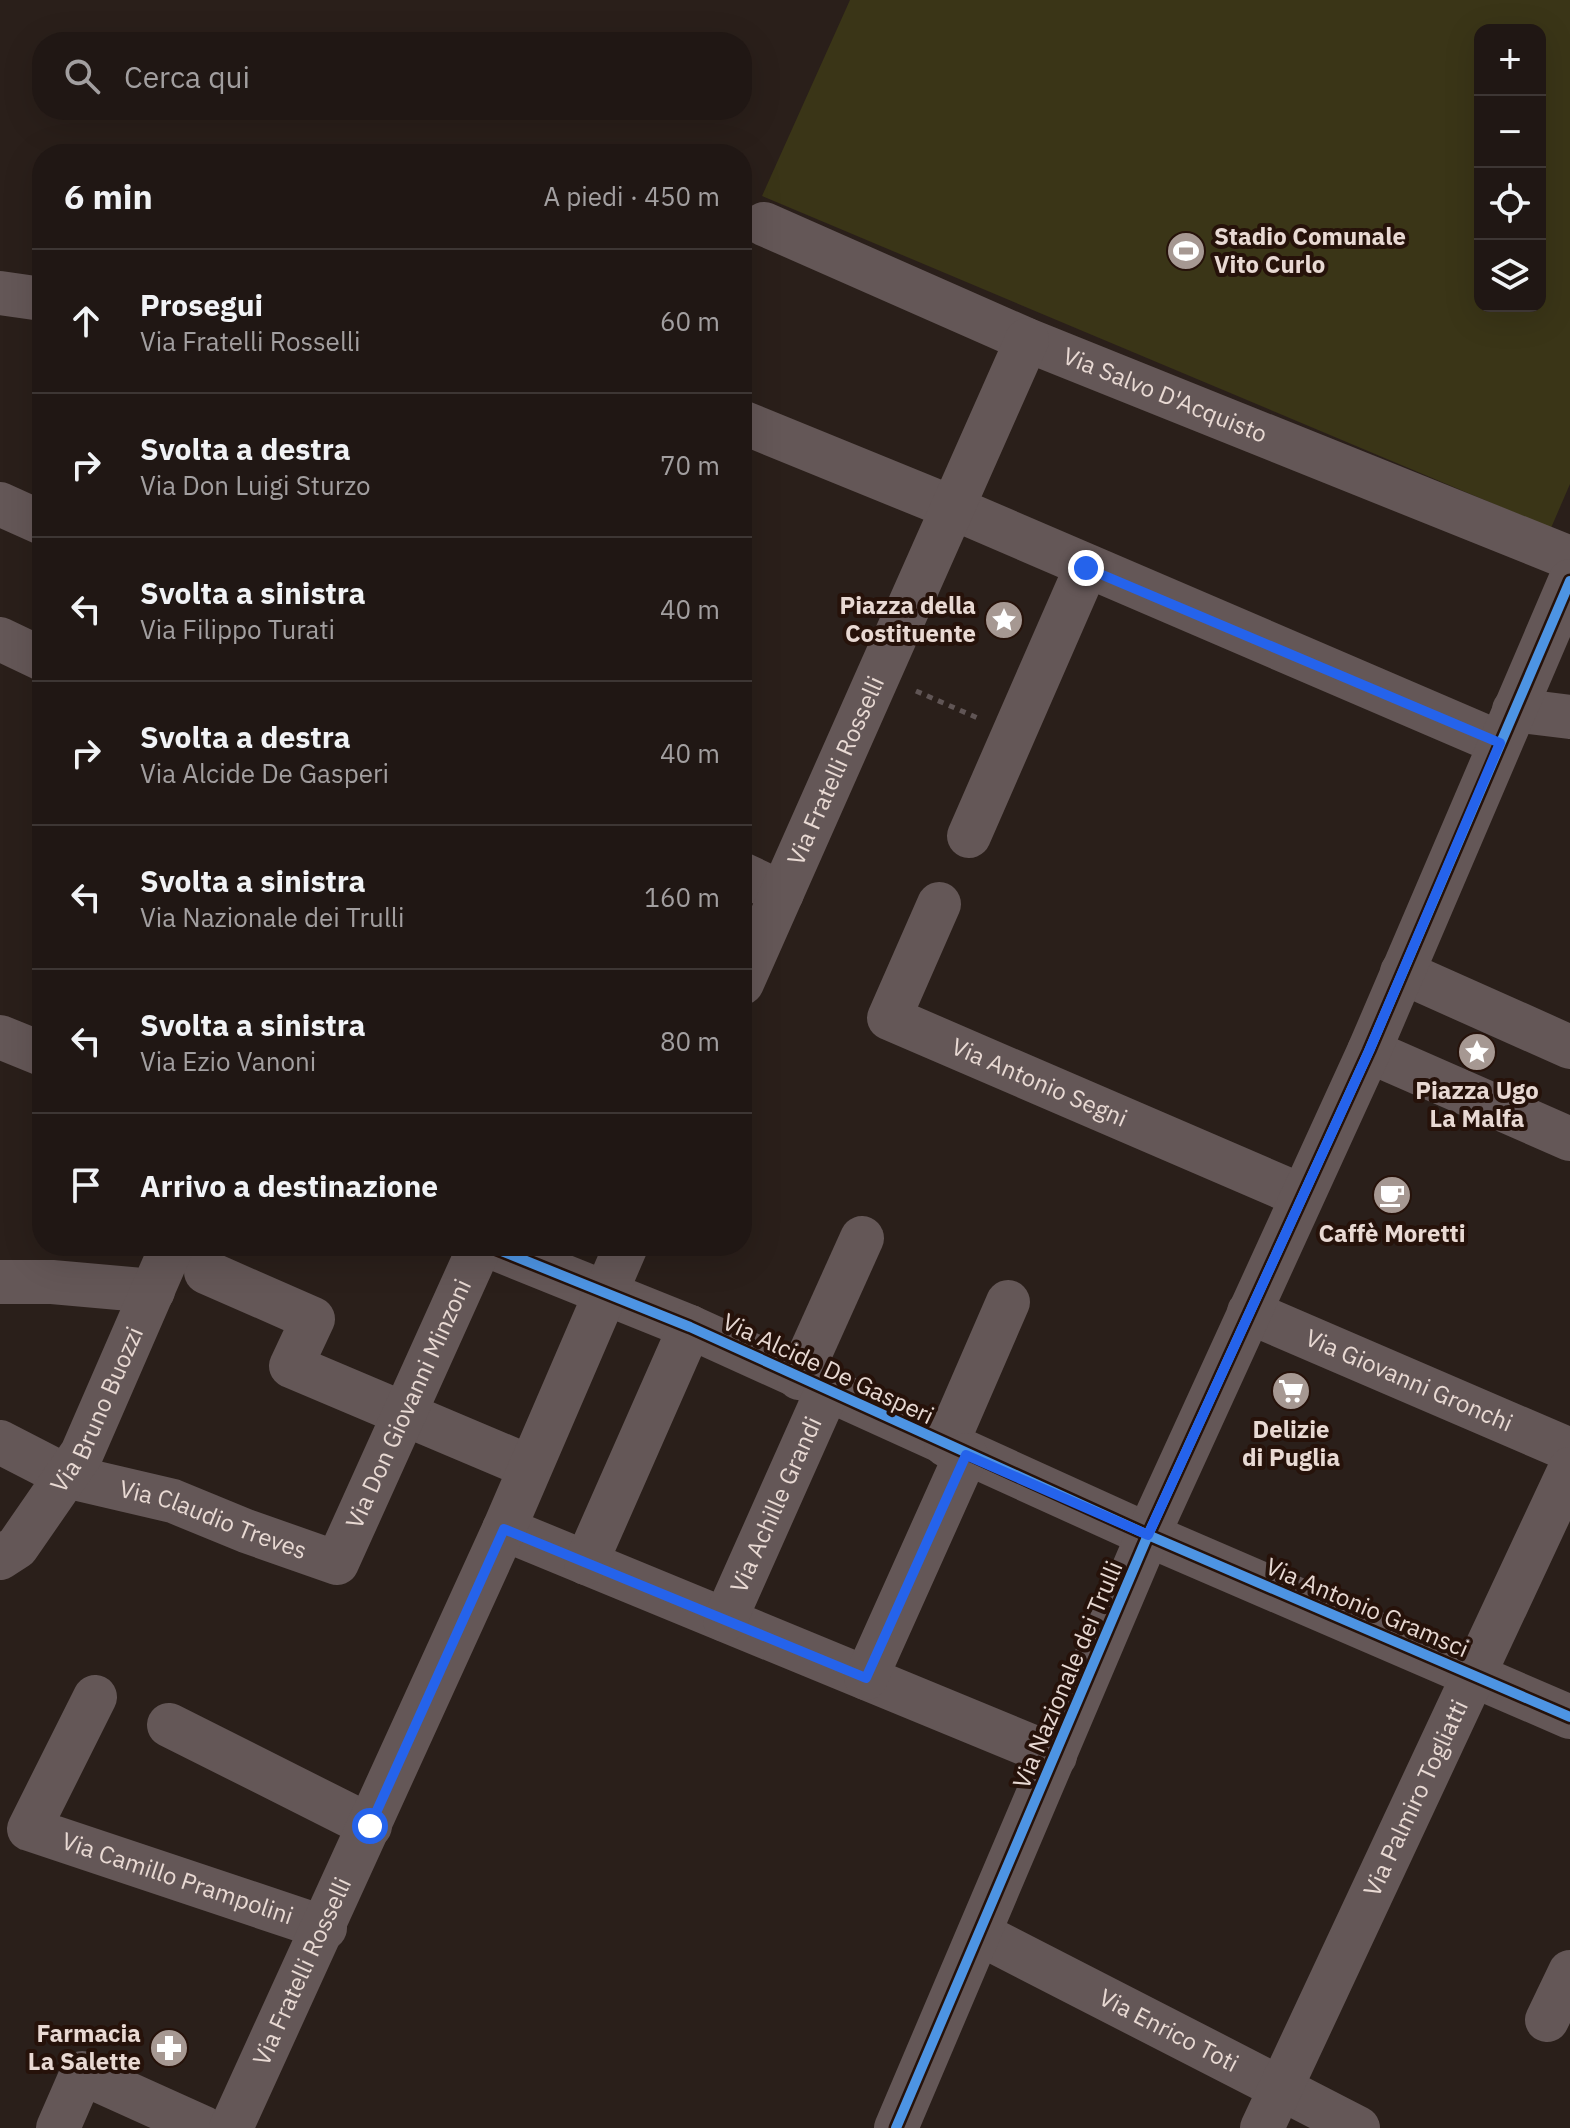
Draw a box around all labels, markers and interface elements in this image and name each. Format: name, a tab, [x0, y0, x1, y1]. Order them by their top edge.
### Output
map controls	[1474, 24, 1546, 312]
button: +	[1474, 24, 1546, 96]
search box	[32, 32, 752, 120]
icon: search	[60, 54, 104, 98]
text: Cerca qui	[124, 57, 250, 96]
button: −	[1474, 96, 1546, 168]
button: locate	[1474, 168, 1546, 240]
text: 6 min	[64, 174, 153, 218]
text: A piedi · 450 m	[543, 179, 720, 213]
place label: Stadio Comunale Vito Curlo	[1214, 220, 1406, 280]
sports icon: Stadio Comunale Vito Curlo	[1165, 230, 1207, 272]
button: layers	[1474, 240, 1546, 312]
text: Prosegui	[140, 285, 263, 324]
icon: ahead	[64, 299, 108, 343]
text: 60 m	[660, 304, 720, 338]
text: Via Fratelli Rosselli	[140, 324, 360, 358]
street label: Via Salvo D'Acquisto	[1058, 339, 1272, 450]
text: Svolta a destra	[140, 429, 351, 468]
icon: right	[64, 443, 108, 487]
text: 70 m	[660, 448, 720, 482]
text: Via Don Luigi Sturzo	[140, 468, 371, 502]
route end	[1068, 550, 1104, 586]
text: Svolta a sinistra	[140, 573, 366, 612]
icon: left	[64, 587, 108, 631]
place label: Piazza della Costituente	[839, 589, 976, 649]
text: 40 m	[660, 592, 720, 626]
place icon: Piazza della Costituente	[983, 599, 1025, 641]
text: Via Filippo Turati	[140, 612, 335, 646]
street label: Via Fratelli Rosselli	[779, 671, 891, 870]
text: Svolta a destra	[140, 717, 351, 756]
icon: right	[64, 731, 108, 775]
text: 40 m	[660, 736, 720, 770]
text: Via Alcide De Gasperi	[140, 756, 389, 790]
text: Svolta a sinistra	[140, 861, 366, 900]
icon: left	[64, 875, 108, 919]
text: 160 m	[644, 880, 720, 914]
text: Via Nazionale dei Trulli	[140, 900, 404, 934]
text: Svolta a sinistra	[140, 1005, 366, 1044]
icon: left	[64, 1019, 108, 1063]
text: 80 m	[660, 1024, 720, 1058]
street label: Via Antonio Segni	[947, 1030, 1132, 1134]
place icon: Piazza Ugo La Malfa	[1456, 1031, 1498, 1073]
text: Via Ezio Vanoni	[140, 1044, 316, 1078]
place label: Piazza Ugo La Malfa	[1415, 1074, 1539, 1134]
icon: arrive	[64, 1163, 108, 1207]
text: Arrivo a destinazione	[140, 1166, 438, 1205]
cafe icon: Caffè Moretti	[1371, 1174, 1413, 1216]
place label: Caffè Moretti	[1318, 1217, 1466, 1249]
street label: Via Don Giovanni Minzoni	[338, 1274, 478, 1533]
street label: Via Alcide De Gasperi	[717, 1305, 939, 1431]
street label: Via Giovanni Gronchi	[1301, 1321, 1518, 1438]
street label: Via Bruno Buozzi	[42, 1322, 150, 1499]
supermarket icon: Delizie di Puglia	[1270, 1370, 1312, 1412]
street label: Via Achille Grandi	[722, 1411, 829, 1598]
place label: Delizie di Puglia	[1242, 1413, 1340, 1473]
street label: Via Claudio Treves	[116, 1472, 311, 1566]
street label: Via Antonio Gramsci	[1261, 1550, 1474, 1664]
street label: Via Nazionale dei Trulli	[1005, 1556, 1129, 1793]
street label: Via Palmiro Togliatti	[1355, 1694, 1475, 1901]
route start	[352, 1808, 388, 1844]
street label: Via Camillo Prampolini	[58, 1824, 298, 1931]
street label: Via Fratelli Rosselli	[245, 1872, 358, 2070]
street label: Via Enrico Toti	[1094, 1981, 1244, 2079]
place label: Farmacia La Salette	[28, 2017, 141, 2077]
pharmacy icon: Farmacia La Salette	[148, 2027, 190, 2069]

